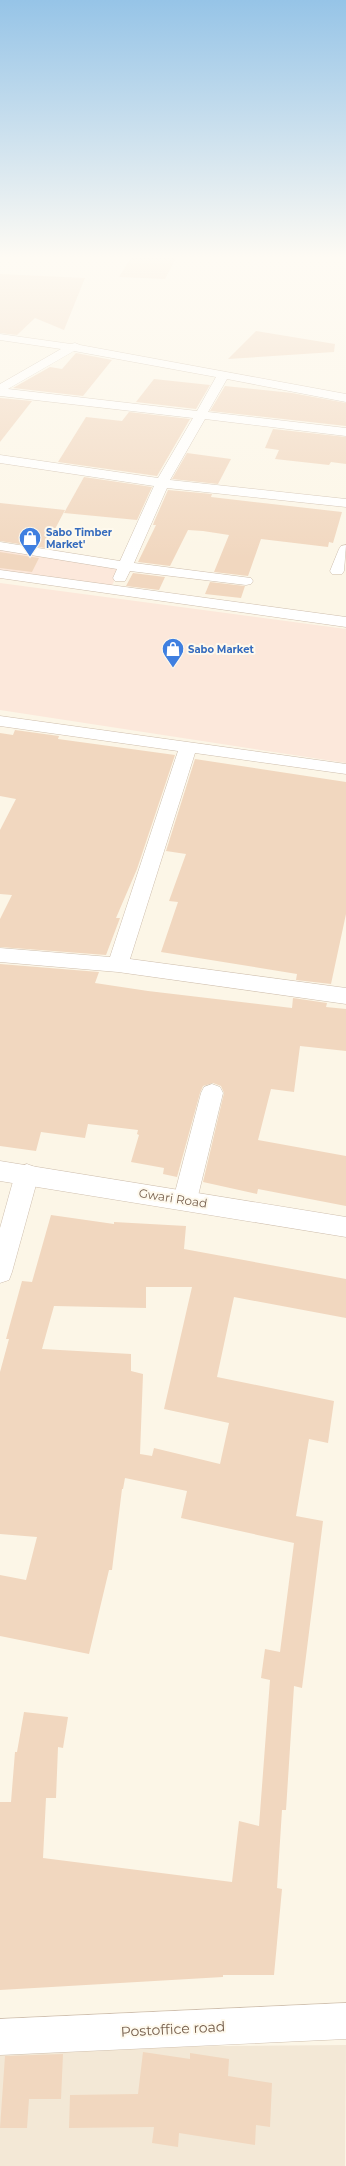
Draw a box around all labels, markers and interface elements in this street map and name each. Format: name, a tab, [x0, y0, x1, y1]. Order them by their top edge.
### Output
shop icon: Sabo Timber Market'	[17, 525, 43, 558]
place label: Sabo Timber Market'	[46, 526, 113, 551]
shop icon: Sabo Market	[160, 636, 186, 669]
place label: Sabo Market	[188, 643, 254, 656]
street label: Gwari Road	[138, 1185, 208, 1211]
street label: Postoffice road	[120, 2017, 226, 2041]

